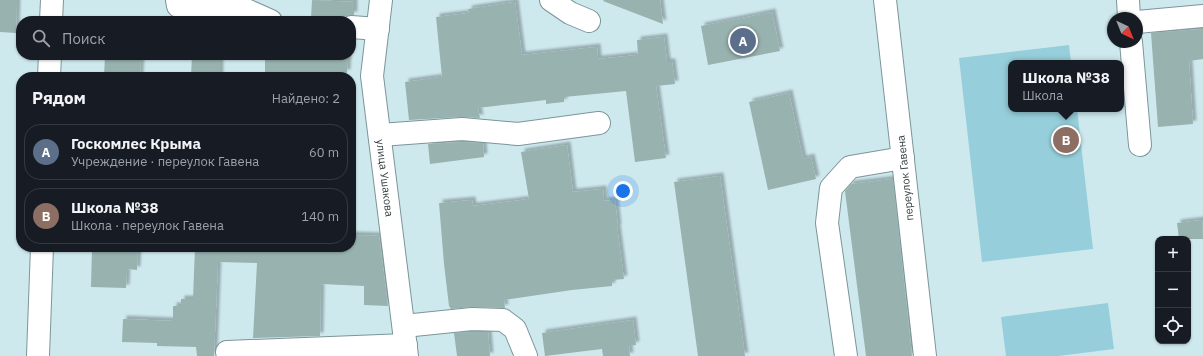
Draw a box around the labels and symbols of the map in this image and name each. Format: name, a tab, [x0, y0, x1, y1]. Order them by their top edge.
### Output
north arrow	[1107, 12, 1143, 48]
pin: A	[730, 26, 756, 56]
pin: B	[1053, 125, 1079, 155]
street label: переулок Гавена	[894, 134, 916, 221]
street label: улица Ушакова	[373, 139, 397, 218]
your location	[613, 181, 633, 201]

